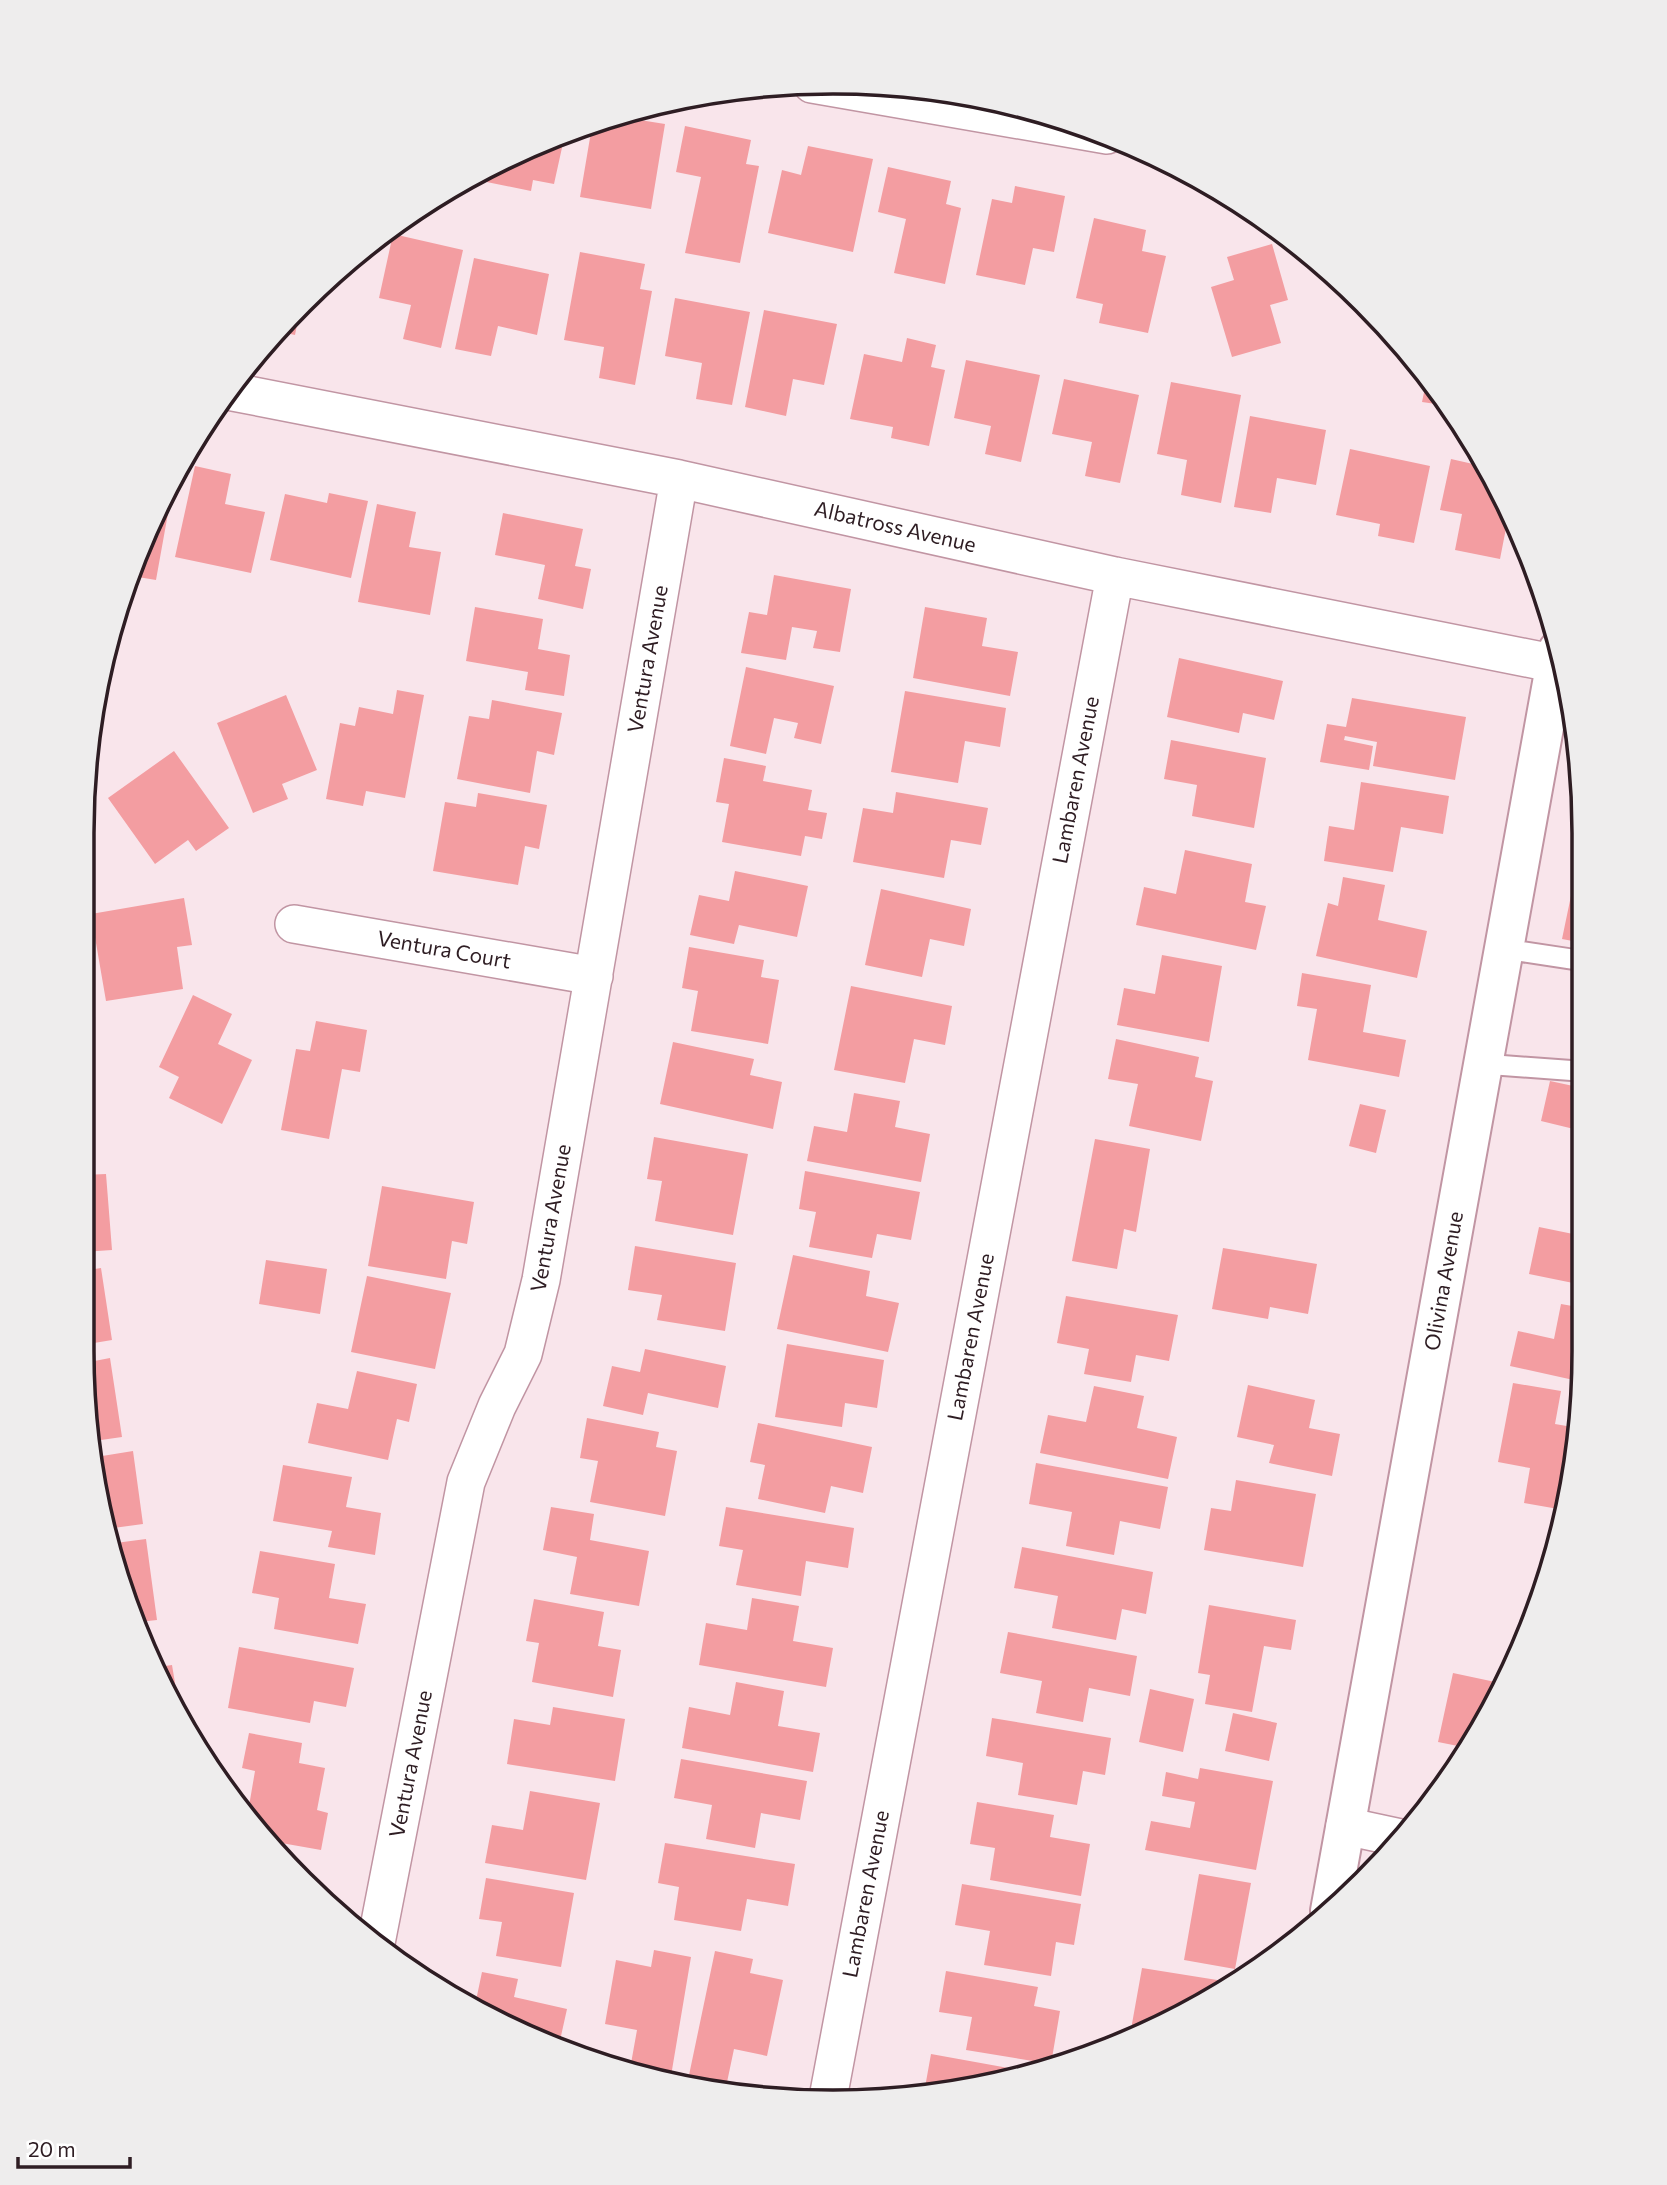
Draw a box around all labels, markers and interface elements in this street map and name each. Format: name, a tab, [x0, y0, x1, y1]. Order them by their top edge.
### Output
street label: Albatross Avenue	[812, 495, 979, 556]
street label: Ventura Avenue	[621, 583, 672, 735]
street label: Lambaren Avenue	[1046, 694, 1103, 865]
street label: Ventura Court	[375, 924, 513, 973]
street label: Ventura Avenue	[524, 1142, 575, 1294]
street label: Olivina Avenue	[1418, 1209, 1467, 1352]
street label: Lambaren Avenue	[941, 1251, 998, 1422]
street label: Ventura Avenue	[383, 1688, 436, 1840]
street label: Lambaren Avenue	[836, 1808, 893, 1979]
scale bar	[18, 2126, 130, 2170]
text: 20 m	[28, 2136, 76, 2161]

